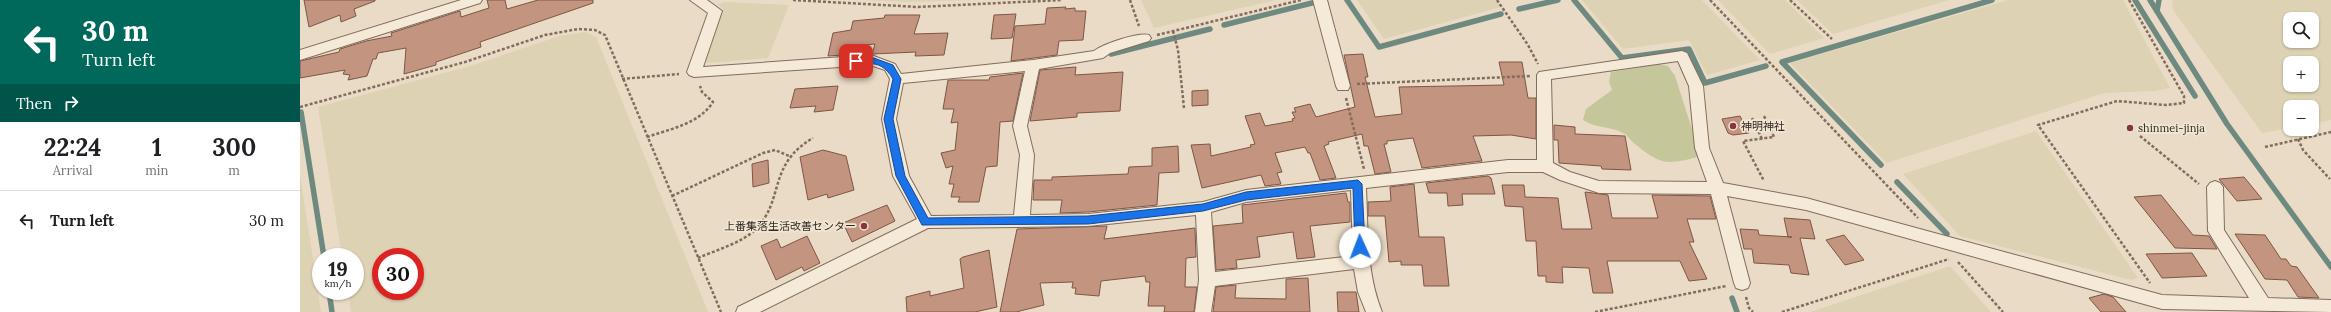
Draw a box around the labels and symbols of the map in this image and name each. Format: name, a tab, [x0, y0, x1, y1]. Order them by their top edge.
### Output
pin	[839, 44, 873, 78]
place label: 神明神社	[1741, 119, 1785, 133]
marker: 神明神社	[1728, 121, 1738, 131]
place label: shinmei-jinja	[2138, 121, 2205, 135]
marker: shinmei-jinja	[2125, 123, 2135, 133]
place label: 上番集落生活改善センター	[724, 219, 856, 233]
marker: 上番集落生活改善センター	[859, 221, 869, 231]
position arrow	[1339, 226, 1381, 268]
speed limit sign: 30	[372, 248, 424, 300]

